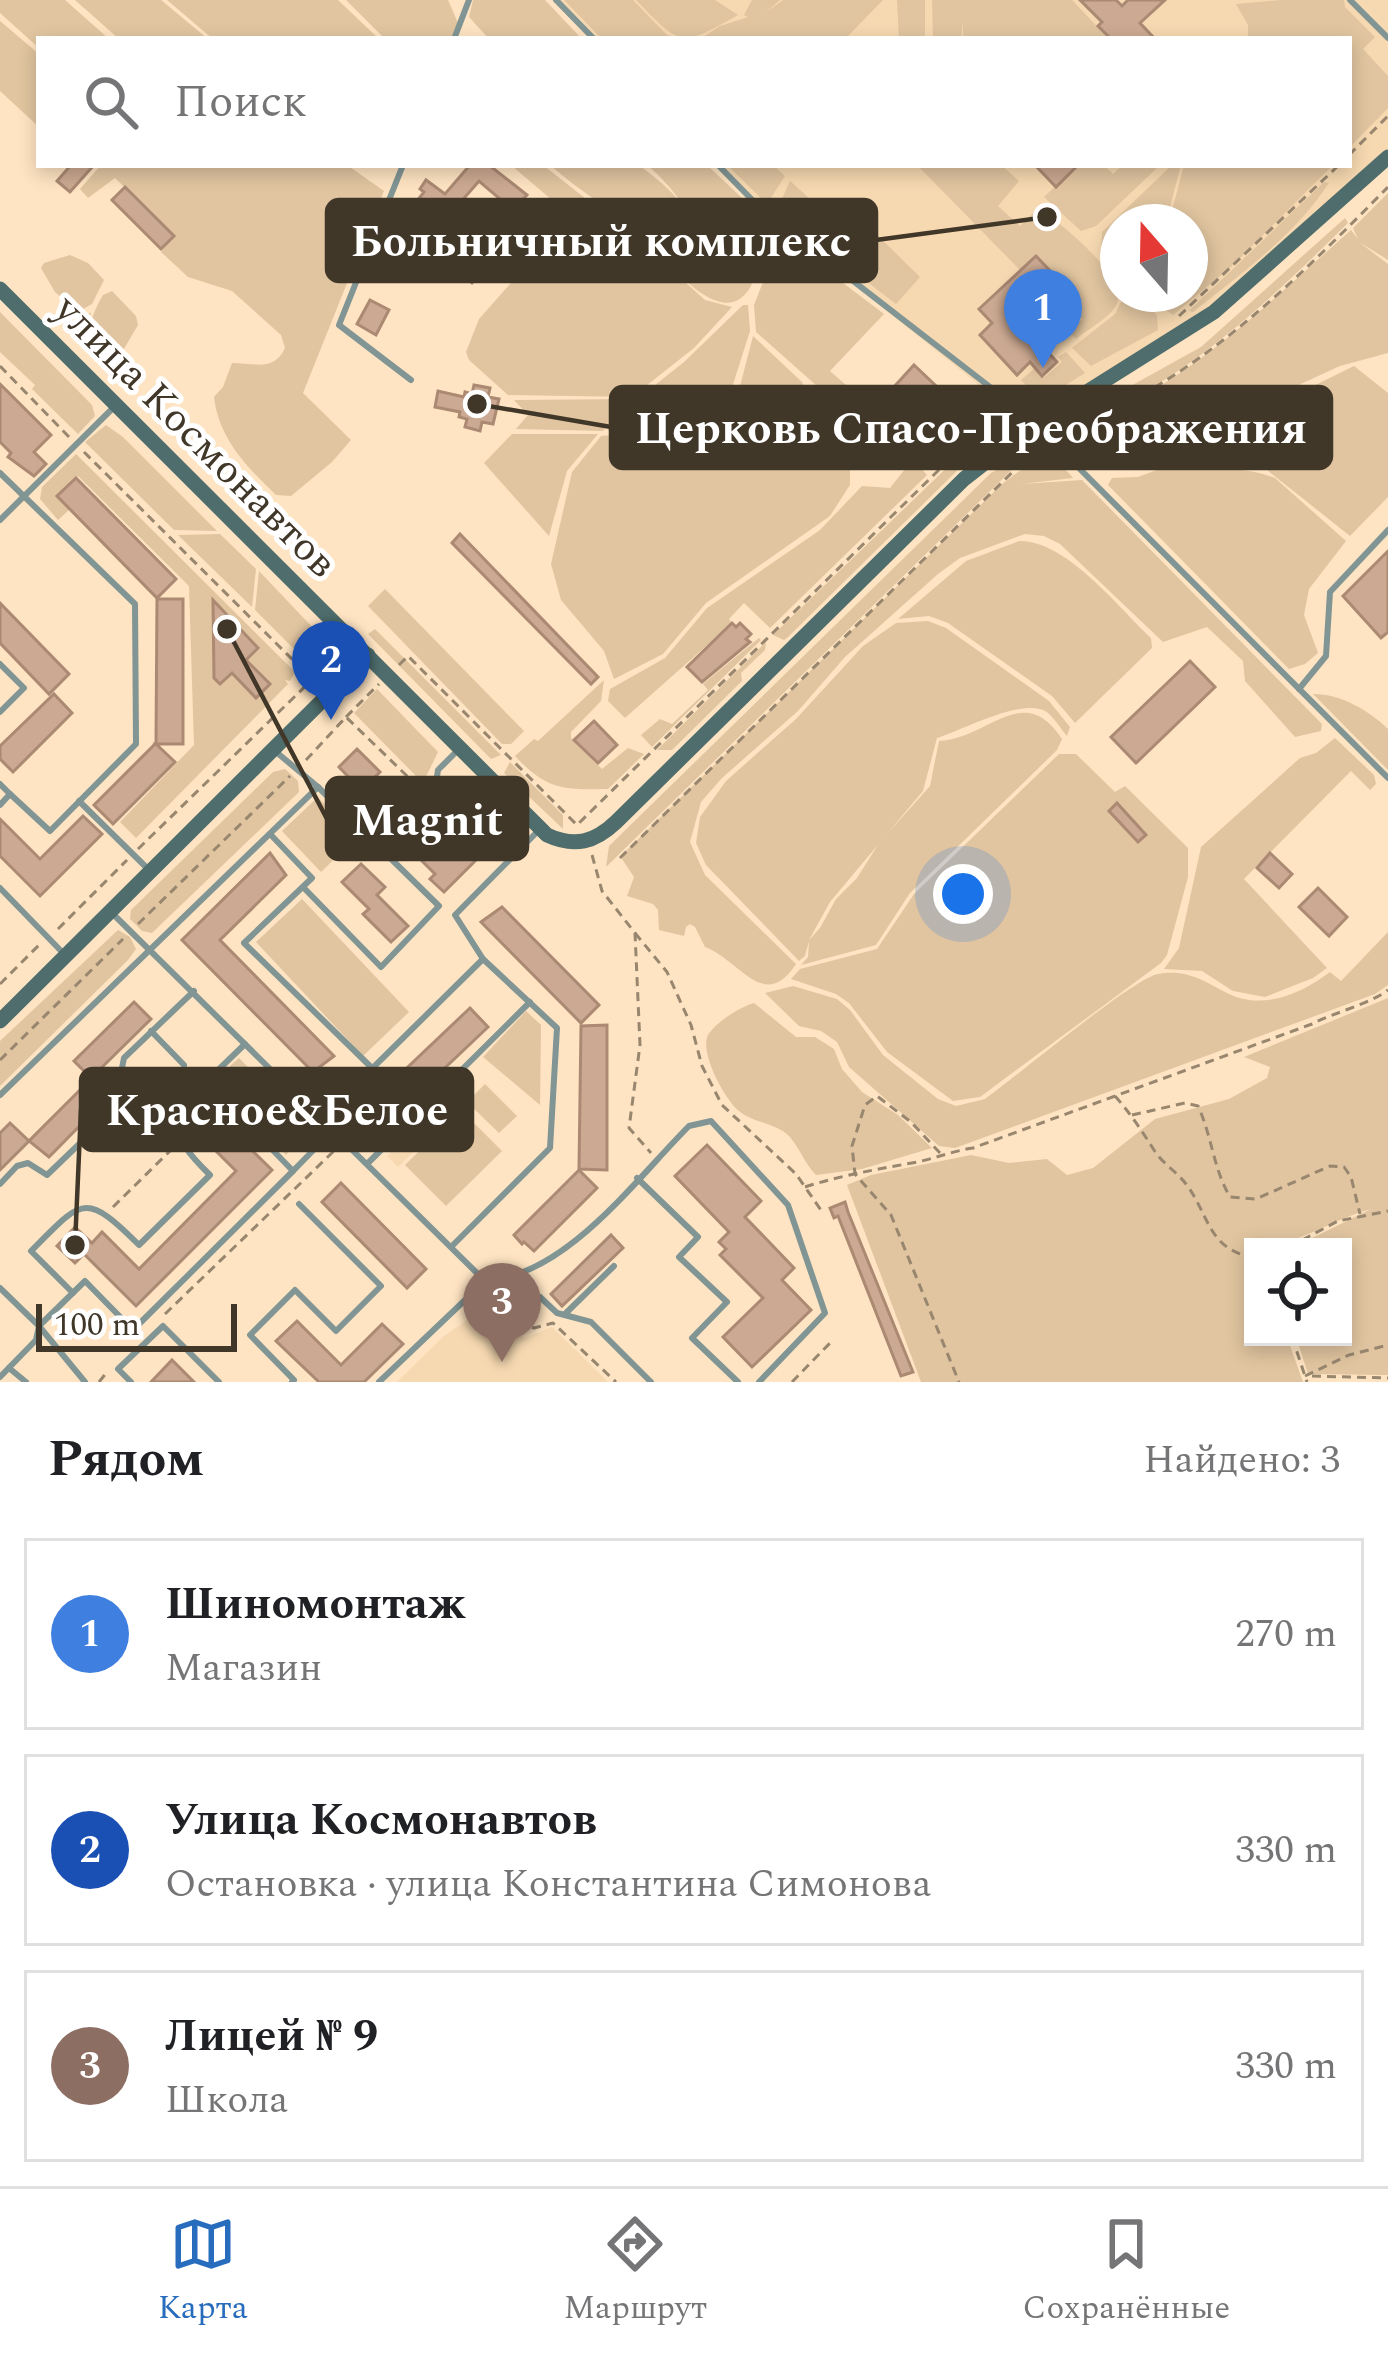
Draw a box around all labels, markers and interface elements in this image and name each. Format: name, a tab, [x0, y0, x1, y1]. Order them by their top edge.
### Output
search box	[36, 36, 1352, 168]
text: Поиск	[174, 68, 307, 137]
icon: search	[78, 69, 144, 135]
callout: Больничный комплекс	[327, 200, 876, 281]
north arrow	[1100, 204, 1208, 312]
text: Больничный комплекс	[351, 208, 851, 277]
pin: 1	[1004, 269, 1082, 368]
street label: улица Космонавтов	[38, 280, 352, 593]
callout: Церковь Спасо-Преображения	[611, 387, 1331, 468]
text: Церковь Спасо-Преображения	[635, 395, 1307, 464]
pin: 2	[292, 621, 370, 720]
callout: Magnit	[327, 778, 527, 859]
text: Magnit	[351, 787, 503, 856]
your location	[933, 864, 993, 924]
callout: Красное&Белое	[81, 1069, 472, 1150]
text: Красное&Белое	[106, 1077, 448, 1146]
map controls	[1244, 1238, 1352, 1346]
button: locate	[1244, 1238, 1352, 1346]
pin: 3	[463, 1263, 541, 1362]
scale bar	[36, 1298, 237, 1351]
text: 100 m	[54, 1300, 140, 1350]
text: Рядом	[48, 1421, 204, 1499]
text: Найдено: 3	[1143, 1431, 1340, 1490]
text: Шиномонтаж	[165, 1570, 466, 1639]
text: 1	[79, 1605, 101, 1664]
text: 270 m	[1235, 1605, 1337, 1664]
text: Магазин	[165, 1639, 322, 1698]
text: Улица Космонавтов	[165, 1786, 597, 1855]
text: 2	[79, 1821, 101, 1880]
text: 330 m	[1235, 1821, 1337, 1880]
text: Остановка · улица Константина Симонова	[165, 1855, 932, 1914]
text: Лицей № 9	[165, 2002, 378, 2071]
text: 3	[79, 2037, 101, 2096]
text: 330 m	[1235, 2037, 1337, 2096]
text: Школа	[165, 2071, 288, 2130]
tab: Карта	[158, 2211, 248, 2333]
tab: Маршрут	[563, 2211, 707, 2333]
tab: Сохранённые	[1023, 2211, 1230, 2333]

